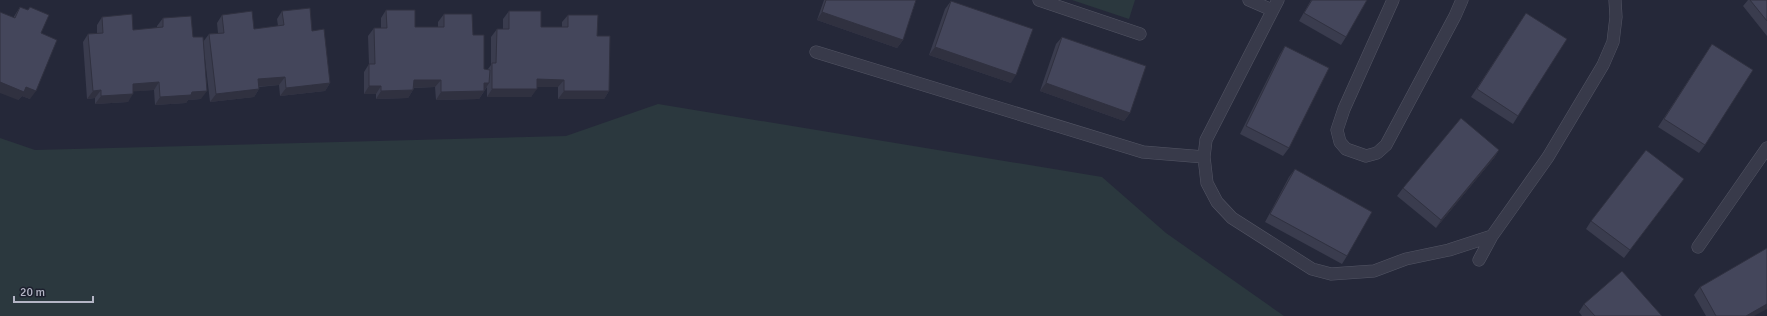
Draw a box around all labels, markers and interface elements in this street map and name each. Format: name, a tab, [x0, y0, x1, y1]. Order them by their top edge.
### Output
scale bar	[14, 278, 93, 304]
text: 20 m	[20, 285, 45, 300]

